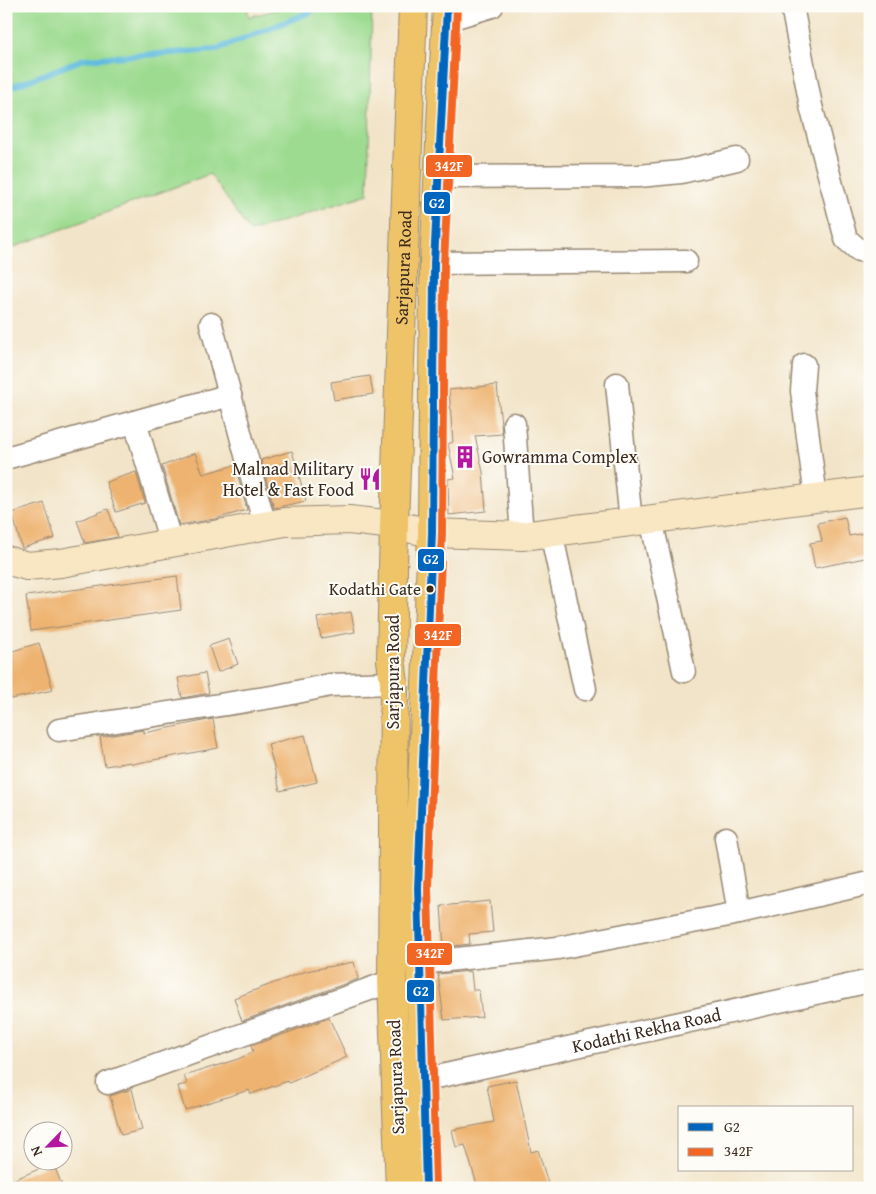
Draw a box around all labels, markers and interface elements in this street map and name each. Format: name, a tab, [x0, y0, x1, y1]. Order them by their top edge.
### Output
line badge: 342F	[425, 154, 473, 178]
text: 342F	[435, 156, 464, 176]
line badge: G2	[423, 191, 451, 215]
text: G2	[429, 193, 445, 213]
street label: Sarjapura Road	[387, 209, 419, 325]
place label: Gowramma Complex	[482, 443, 639, 470]
building icon: Gowramma Complex	[452, 444, 478, 470]
place label: Malnad Military Hotel & Fast Food	[223, 455, 354, 503]
restaurant icon: Malnad Military Hotel & Fast Food	[357, 466, 383, 492]
line badge: G2	[417, 548, 445, 572]
text: G2	[423, 549, 439, 569]
place label: Kodathi Gate	[329, 576, 421, 601]
marker: Kodathi Gate	[425, 584, 435, 594]
street label: Sarjapura Road	[379, 614, 406, 729]
line badge: 342F	[414, 623, 462, 647]
text: 342F	[424, 625, 453, 645]
line badge: 342F	[406, 942, 453, 966]
text: 342F	[416, 943, 445, 963]
line badge: G2	[406, 979, 435, 1003]
text: G2	[413, 981, 429, 1001]
street label: Kodathi Rekha Road	[569, 1000, 724, 1060]
street label: Sarjapura Road	[380, 1019, 411, 1135]
legend	[678, 1106, 854, 1172]
text: G2	[724, 1116, 740, 1137]
north arrow	[22, 1122, 72, 1172]
text: 342F	[724, 1140, 753, 1161]
text: N	[25, 1142, 47, 1160]

